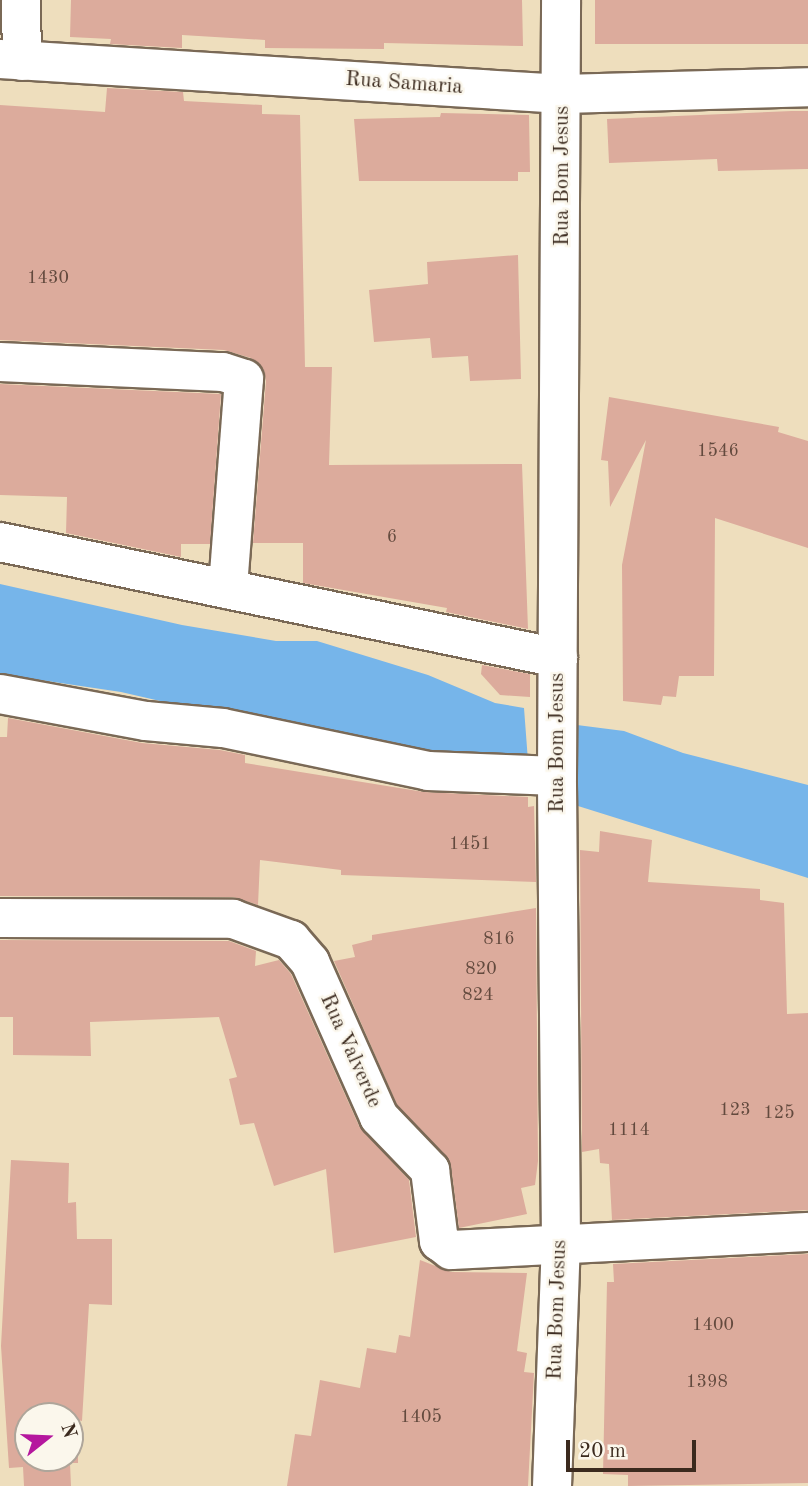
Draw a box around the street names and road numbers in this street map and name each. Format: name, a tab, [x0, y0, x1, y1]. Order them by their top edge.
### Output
street label: Rua Samaria	[344, 67, 464, 101]
street label: Rua Bom Jesus	[550, 106, 576, 246]
street label: Rua Bom Jesus	[545, 673, 571, 813]
street label: Rua Valverde	[314, 990, 386, 1112]
street label: Rua Bom Jesus	[543, 1239, 573, 1381]

